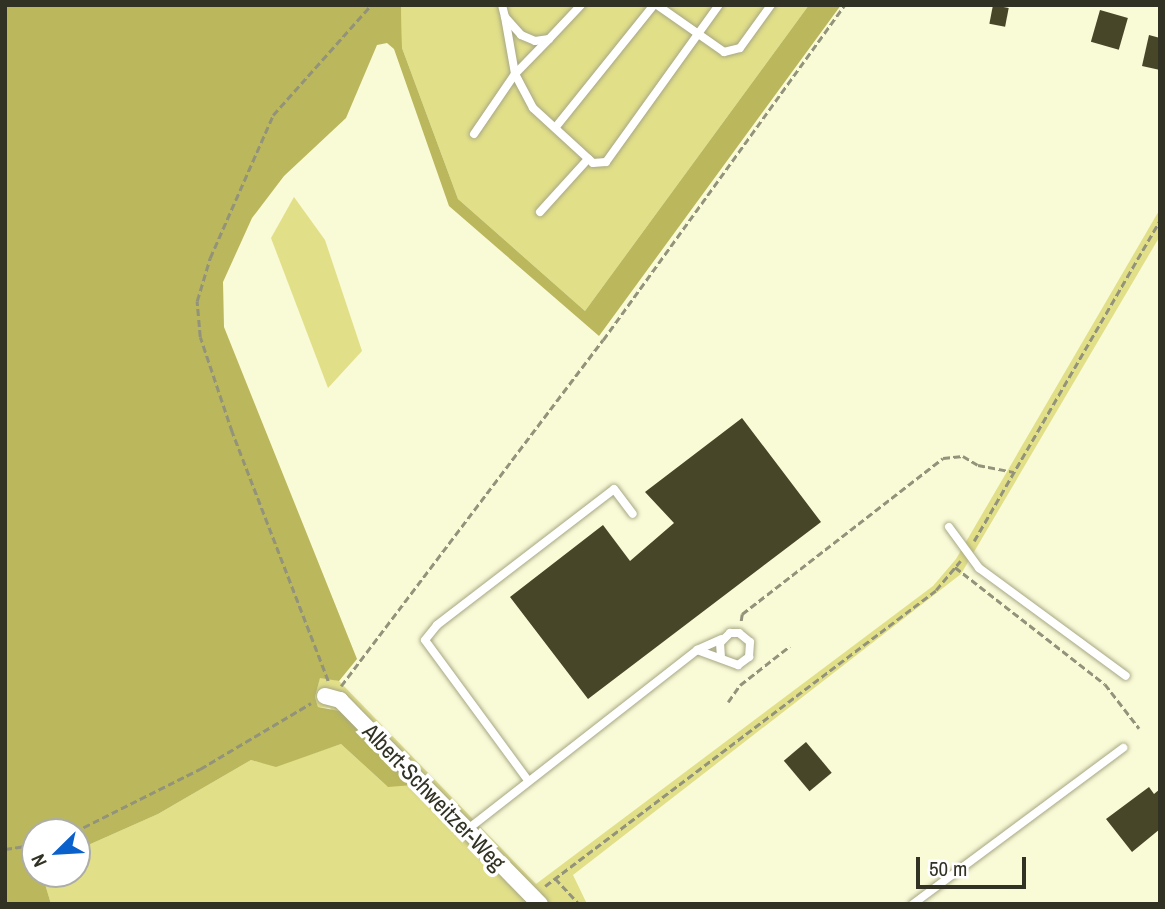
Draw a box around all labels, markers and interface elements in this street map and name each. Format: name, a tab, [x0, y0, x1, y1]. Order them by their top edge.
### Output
street label: Albert-Schweitzer-Weg	[357, 718, 511, 876]
north arrow	[21, 818, 91, 888]
scale bar	[920, 842, 1030, 886]
text: N	[24, 850, 53, 871]
text: 50 m	[929, 854, 967, 883]

